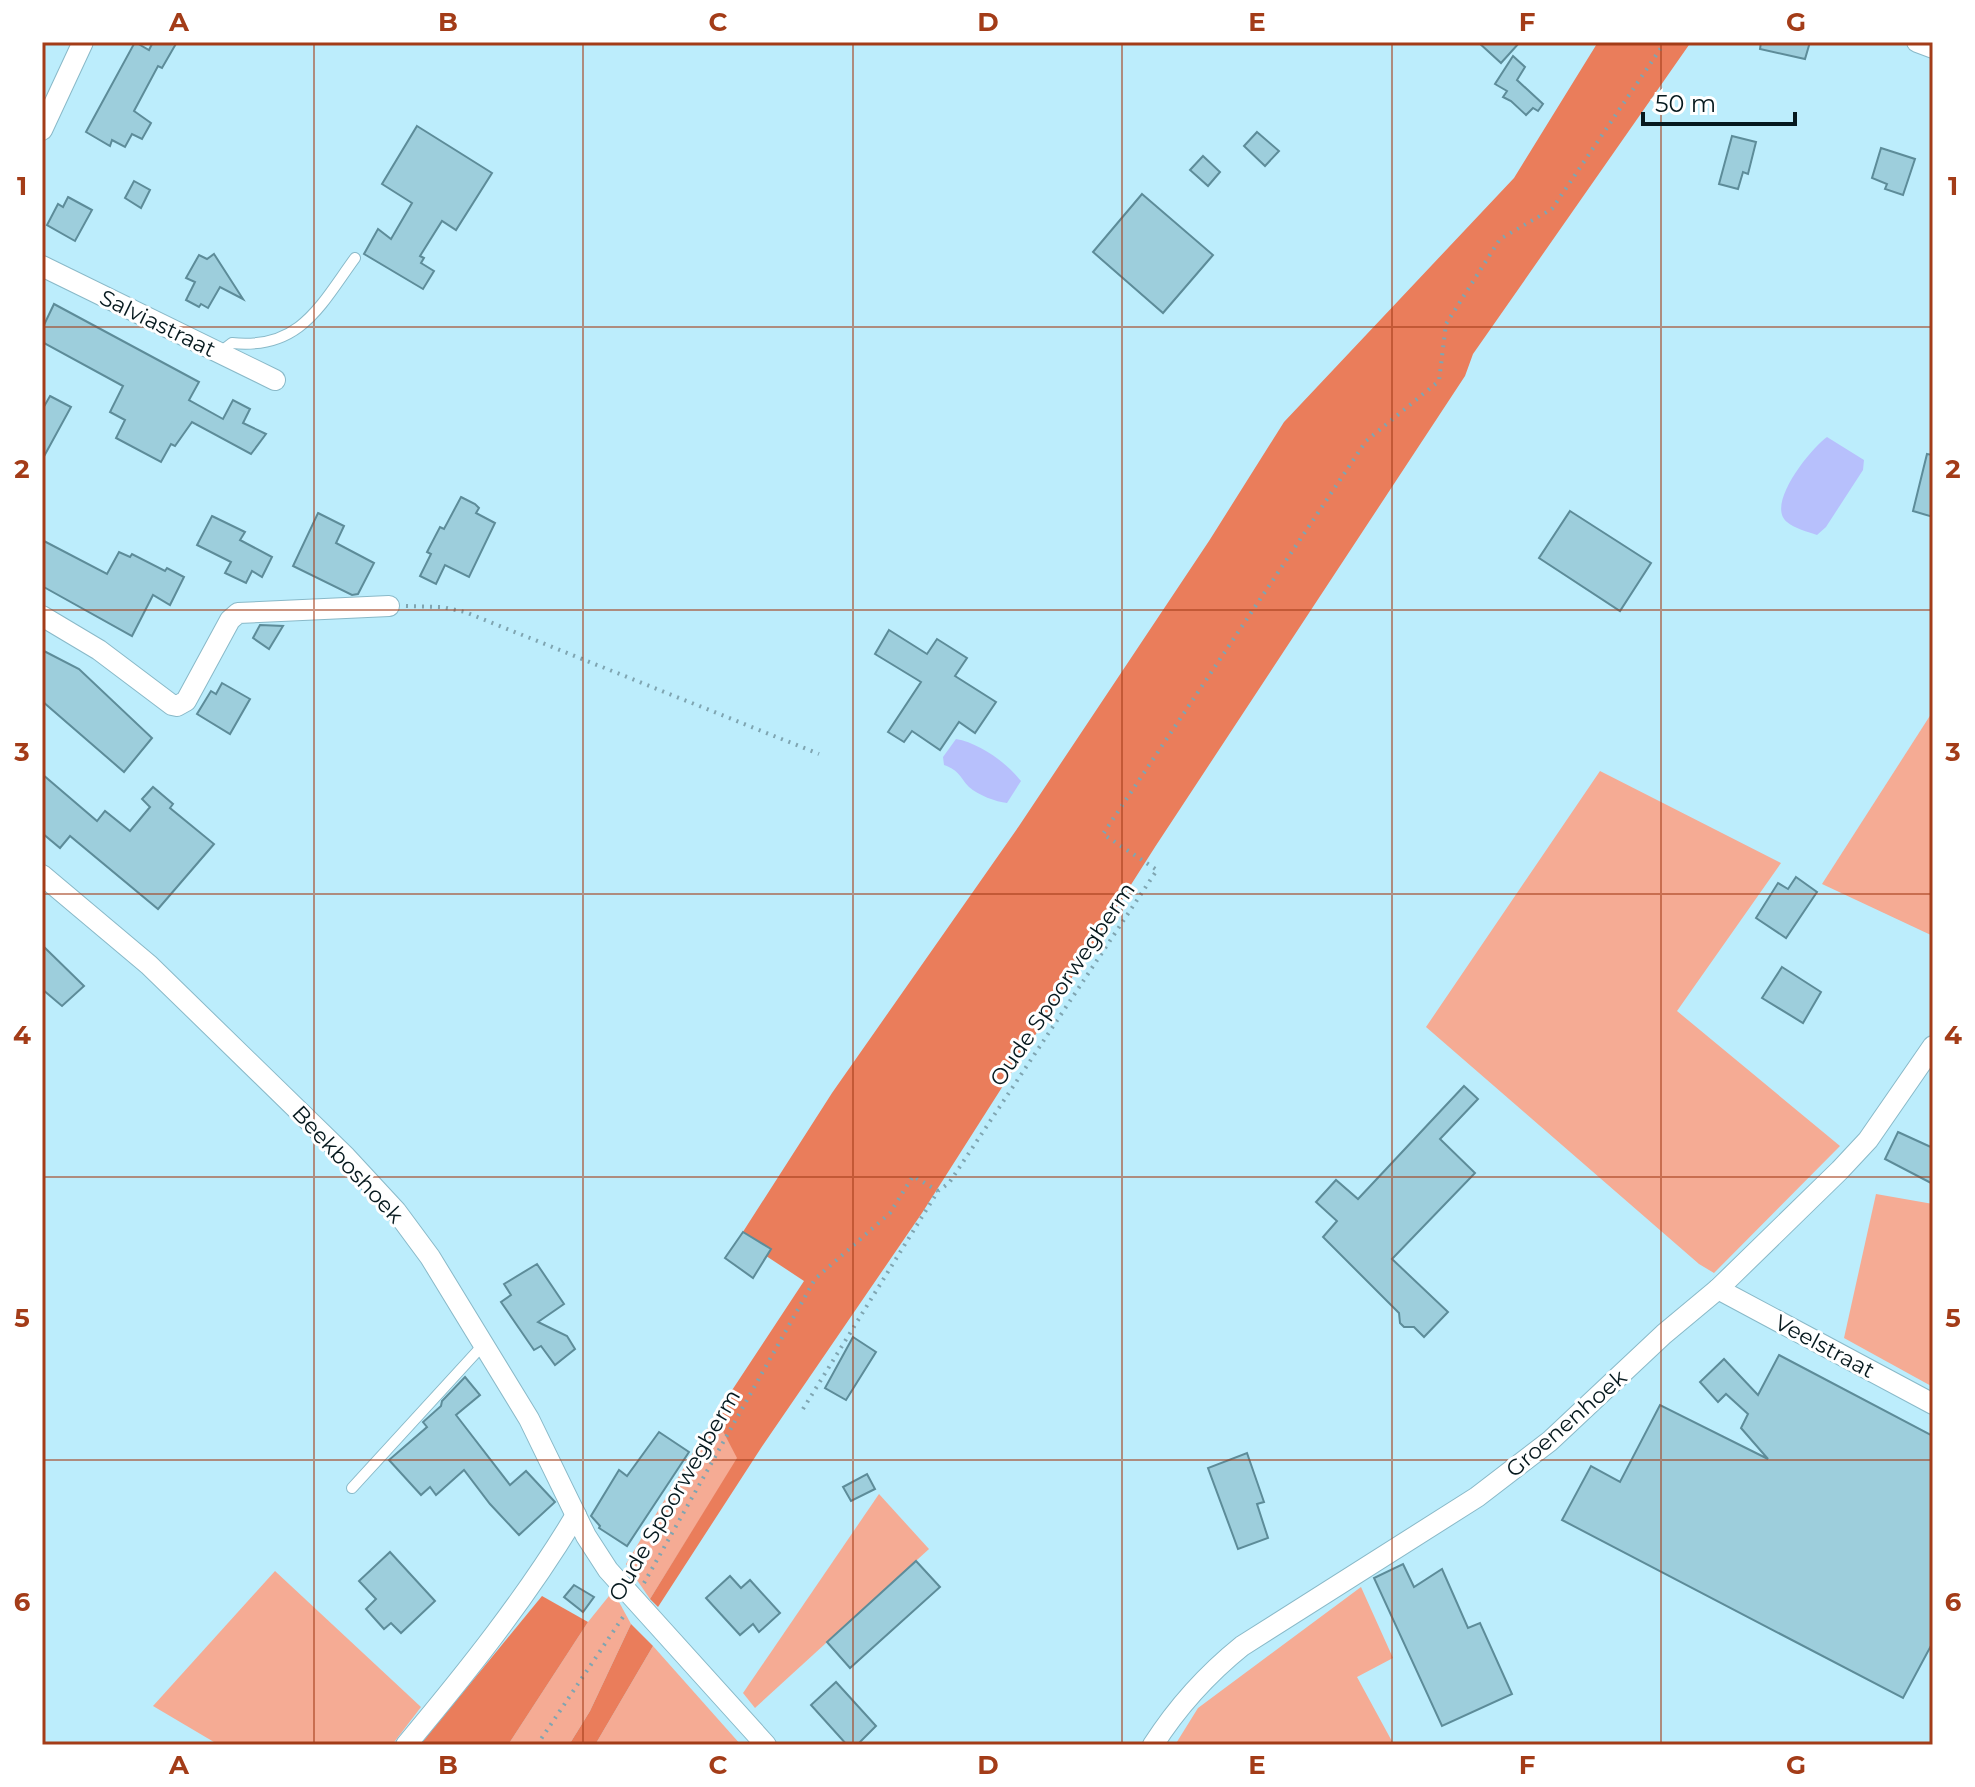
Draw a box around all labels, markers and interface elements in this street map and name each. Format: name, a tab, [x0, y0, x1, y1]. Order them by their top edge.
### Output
text: A	[168, 6, 190, 38]
text: B	[438, 6, 458, 38]
text: C	[709, 6, 728, 38]
text: D	[977, 6, 999, 38]
text: E	[1248, 6, 1266, 38]
text: F	[1519, 6, 1535, 38]
text: G	[1786, 6, 1806, 38]
scale bar	[1643, 76, 1795, 126]
text: 50 m	[1655, 89, 1716, 118]
text: 1	[17, 170, 27, 202]
text: 1	[1948, 170, 1958, 202]
street label: Salviastraat	[95, 284, 220, 363]
text: 2	[14, 453, 30, 485]
text: 2	[1945, 453, 1961, 485]
text: 3	[13, 736, 30, 768]
text: 3	[1944, 736, 1961, 768]
street label: Oude Spoorwegberm	[984, 877, 1141, 1091]
text: 4	[13, 1019, 31, 1051]
text: 4	[1944, 1019, 1962, 1051]
street label: Beekboshoek	[286, 1100, 410, 1229]
text: 5	[14, 1302, 30, 1334]
text: 5	[1945, 1302, 1961, 1334]
street label: Veelstraat	[1770, 1309, 1879, 1384]
street label: Groenenhoek	[1501, 1363, 1633, 1483]
street label: Oude Spoorwegberm	[603, 1385, 746, 1606]
text: 6	[14, 1586, 31, 1618]
text: 6	[1945, 1586, 1962, 1618]
text: A	[168, 1749, 190, 1781]
text: B	[438, 1749, 458, 1781]
text: C	[709, 1749, 728, 1781]
text: D	[977, 1749, 999, 1781]
text: E	[1248, 1749, 1266, 1781]
text: F	[1519, 1749, 1535, 1781]
text: G	[1786, 1749, 1806, 1781]

